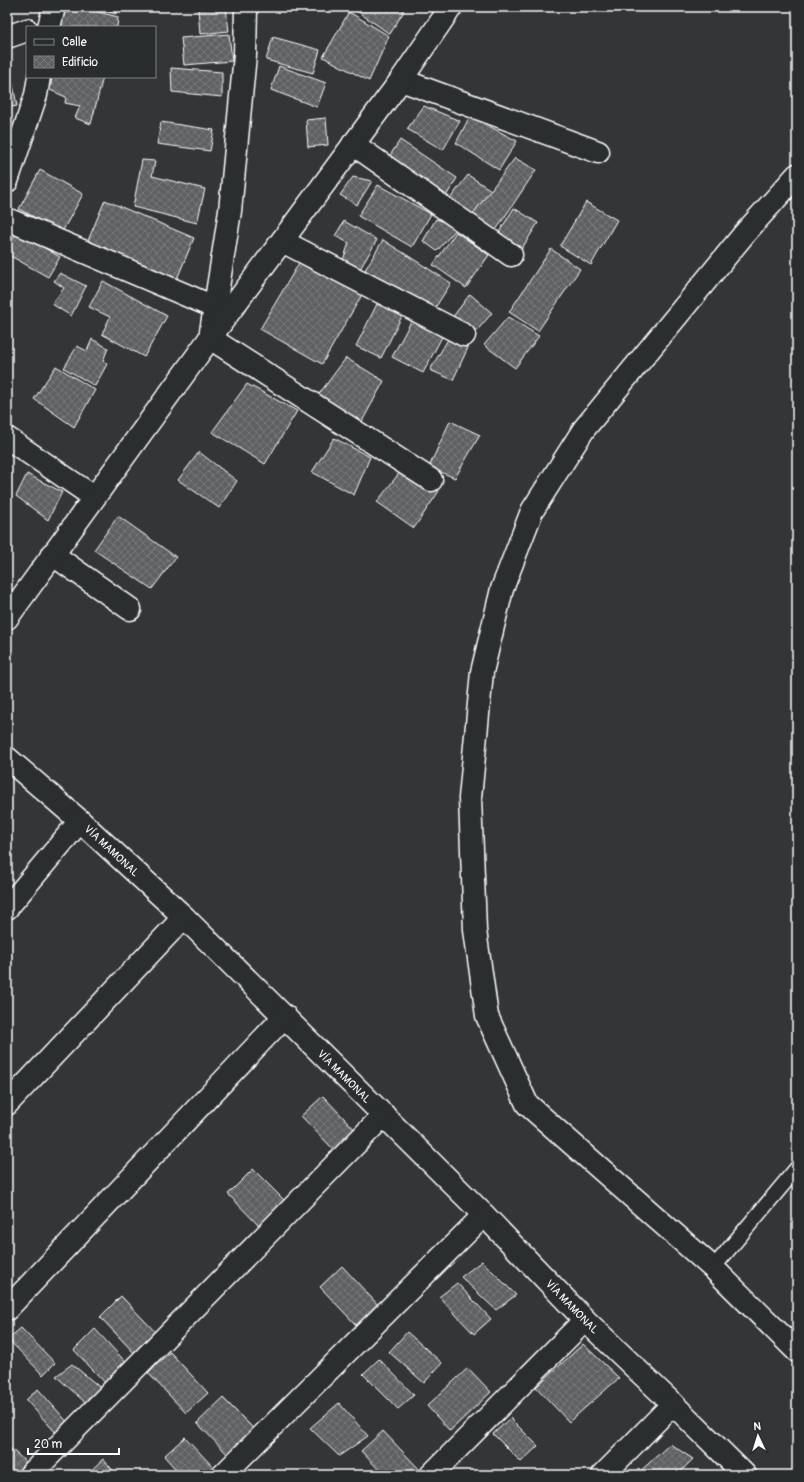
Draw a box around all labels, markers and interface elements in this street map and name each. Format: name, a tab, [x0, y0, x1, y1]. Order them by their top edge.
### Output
legend	[26, 26, 156, 78]
text: Calle	[62, 35, 87, 50]
text: Edificio	[62, 55, 98, 70]
street label: VÍA MAMONAL	[82, 822, 142, 879]
street label: VÍA MAMONAL	[315, 1047, 374, 1106]
street label: VÍA MAMONAL	[543, 1277, 601, 1336]
north arrow	[738, 1416, 778, 1456]
text: N	[753, 1420, 762, 1433]
scale bar	[28, 1430, 119, 1456]
text: 20 m	[34, 1437, 63, 1452]

